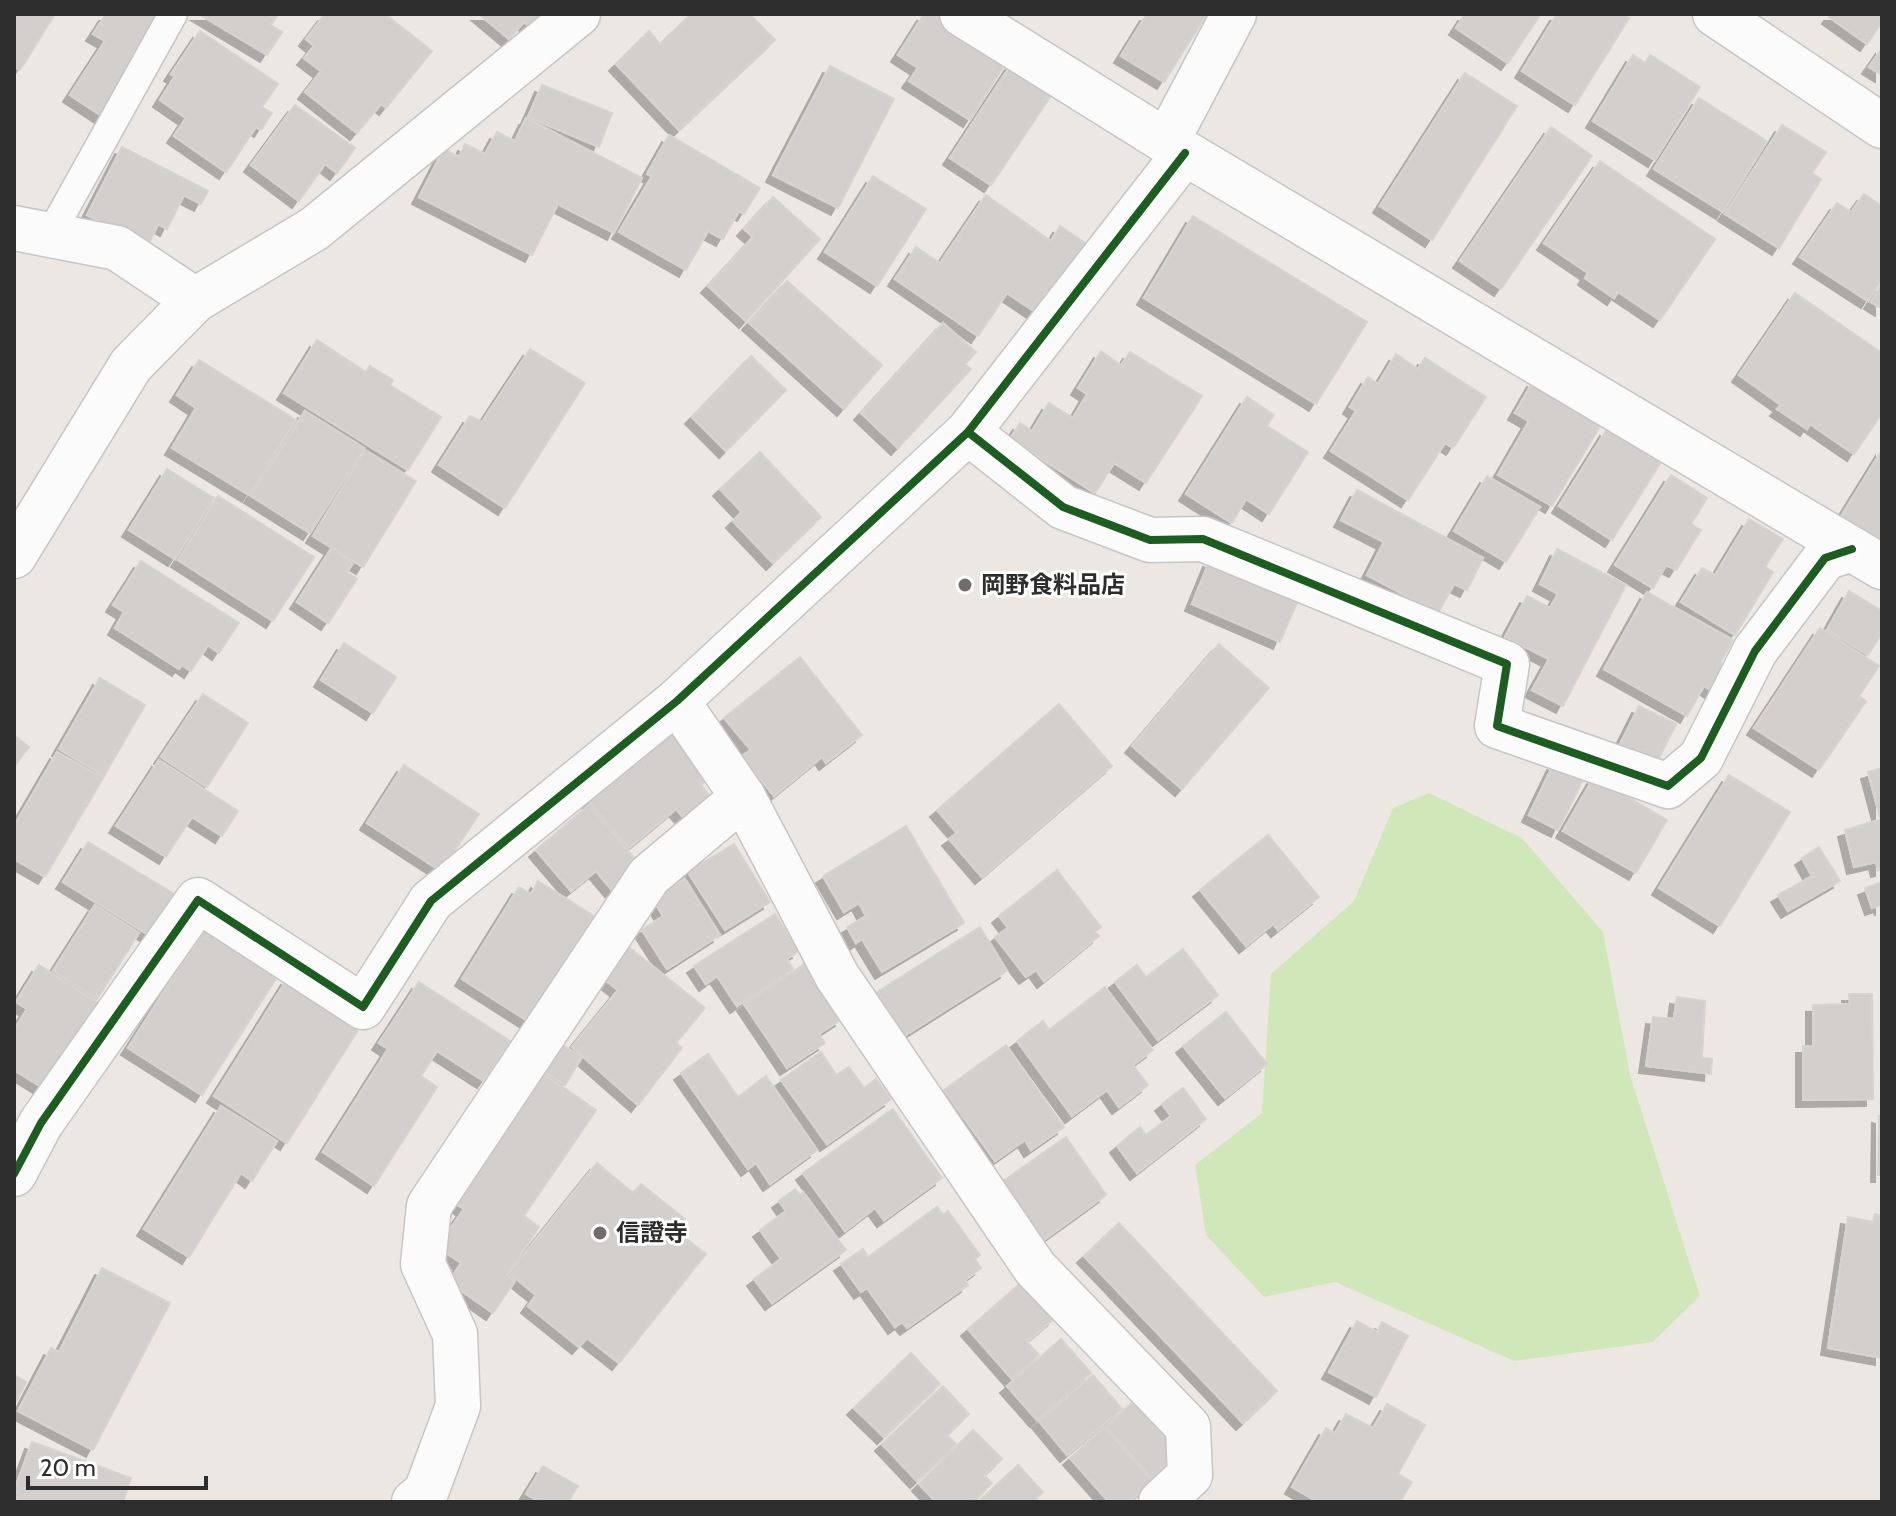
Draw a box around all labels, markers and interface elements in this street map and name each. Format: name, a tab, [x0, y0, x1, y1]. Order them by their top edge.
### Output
place label: 岡野食料品店	[981, 570, 1125, 599]
marker: 岡野食料品店	[956, 576, 974, 594]
place label: 信證寺	[616, 1218, 688, 1247]
marker: 信證寺	[591, 1224, 609, 1242]
scale bar	[28, 1440, 206, 1490]
text: 20 m	[40, 1453, 96, 1482]

